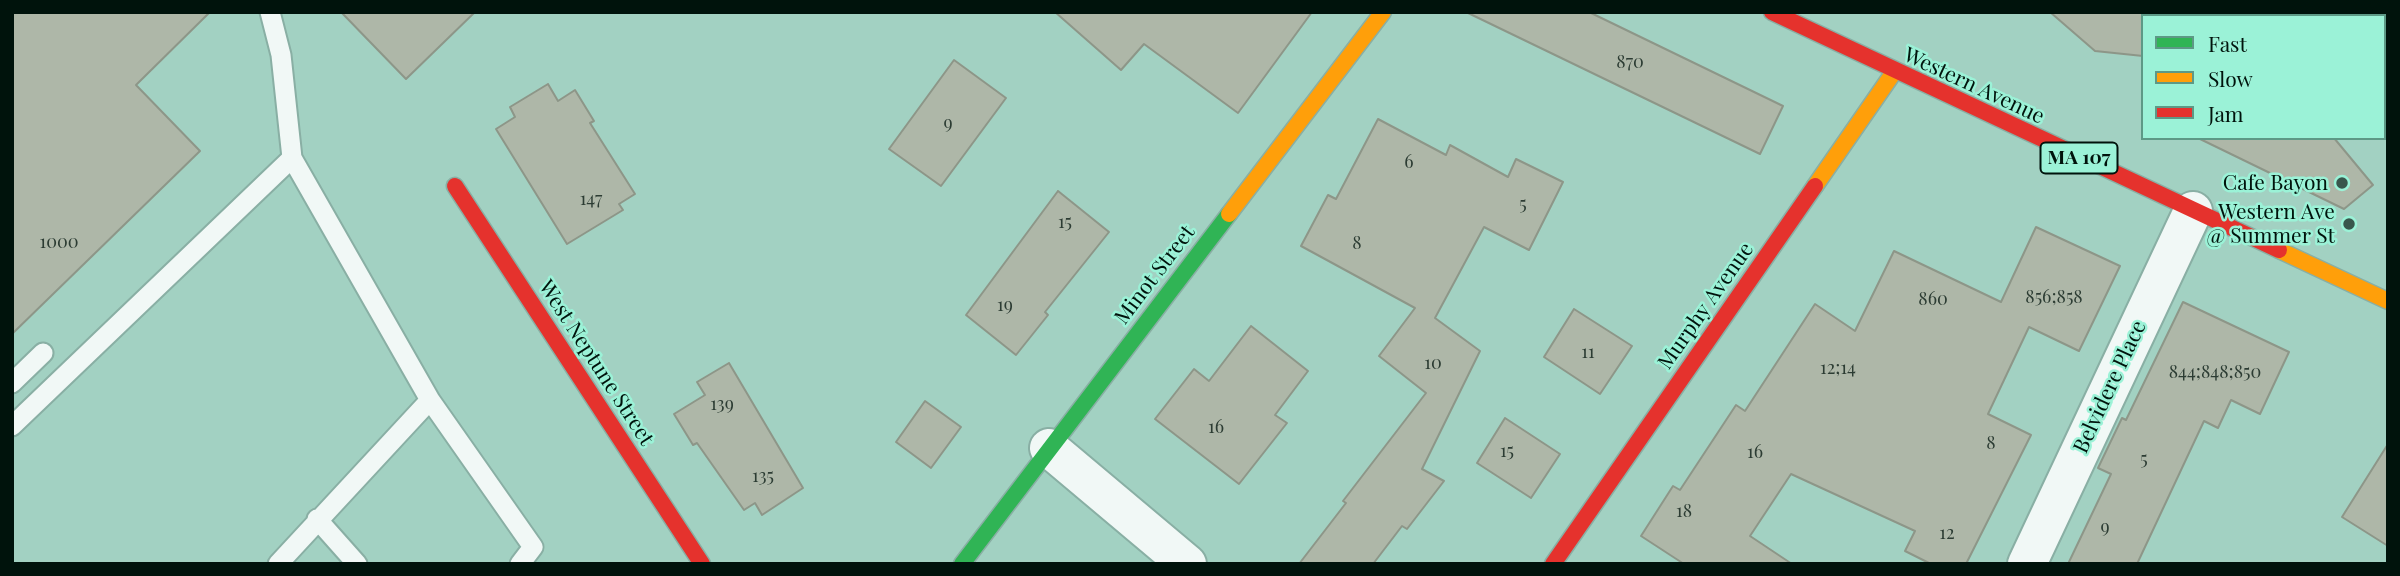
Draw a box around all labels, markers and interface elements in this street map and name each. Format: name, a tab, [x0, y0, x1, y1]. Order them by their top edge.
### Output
legend	[2141, 14, 2386, 140]
text: Fast	[2208, 29, 2247, 57]
street label: Western Avenue	[1900, 42, 2048, 130]
house number: 870	[1616, 51, 1644, 73]
text: Slow	[2208, 64, 2253, 92]
text: Jam	[2208, 99, 2244, 127]
house number: 9	[943, 112, 953, 134]
road number: MA 107	[2040, 142, 2118, 174]
house number: 6	[1404, 151, 1414, 173]
place label: Cafe Bayon	[2223, 170, 2328, 196]
marker: Cafe Bayon	[2334, 175, 2350, 191]
house number: 147	[580, 188, 602, 210]
house number: 5	[1519, 193, 1527, 215]
place label: Western Ave @ Summer St	[2207, 199, 2335, 249]
house number: 15	[1058, 211, 1072, 233]
marker: Western Ave @ Summer St	[2341, 216, 2357, 232]
street label: Minot Street	[1110, 220, 1200, 330]
house number: 1000	[39, 231, 79, 253]
house number: 8	[1352, 232, 1362, 254]
street label: Murphy Avenue	[1653, 238, 1759, 374]
street label: West Neptune Street	[533, 276, 659, 450]
house number: 856;858	[2025, 286, 2083, 308]
house number: 860	[1918, 288, 1948, 310]
house number: 19	[997, 294, 1013, 316]
street label: Belvidere Place	[2068, 317, 2152, 457]
house number: 11	[1581, 341, 1595, 363]
house number: 10	[1424, 352, 1442, 374]
house number: 12;14	[1820, 357, 1856, 379]
house number: 844;848;850	[2169, 361, 2261, 383]
house number: 139	[710, 393, 734, 415]
house number: 16	[1208, 416, 1224, 438]
house number: 8	[1986, 432, 1996, 454]
house number: 15	[1500, 440, 1514, 462]
house number: 16	[1747, 441, 1763, 463]
house number: 5	[2140, 448, 2148, 470]
house number: 135	[752, 465, 774, 487]
house number: 18	[1676, 500, 1692, 522]
house number: 9	[2100, 516, 2110, 538]
house number: 12	[1939, 522, 1955, 544]

